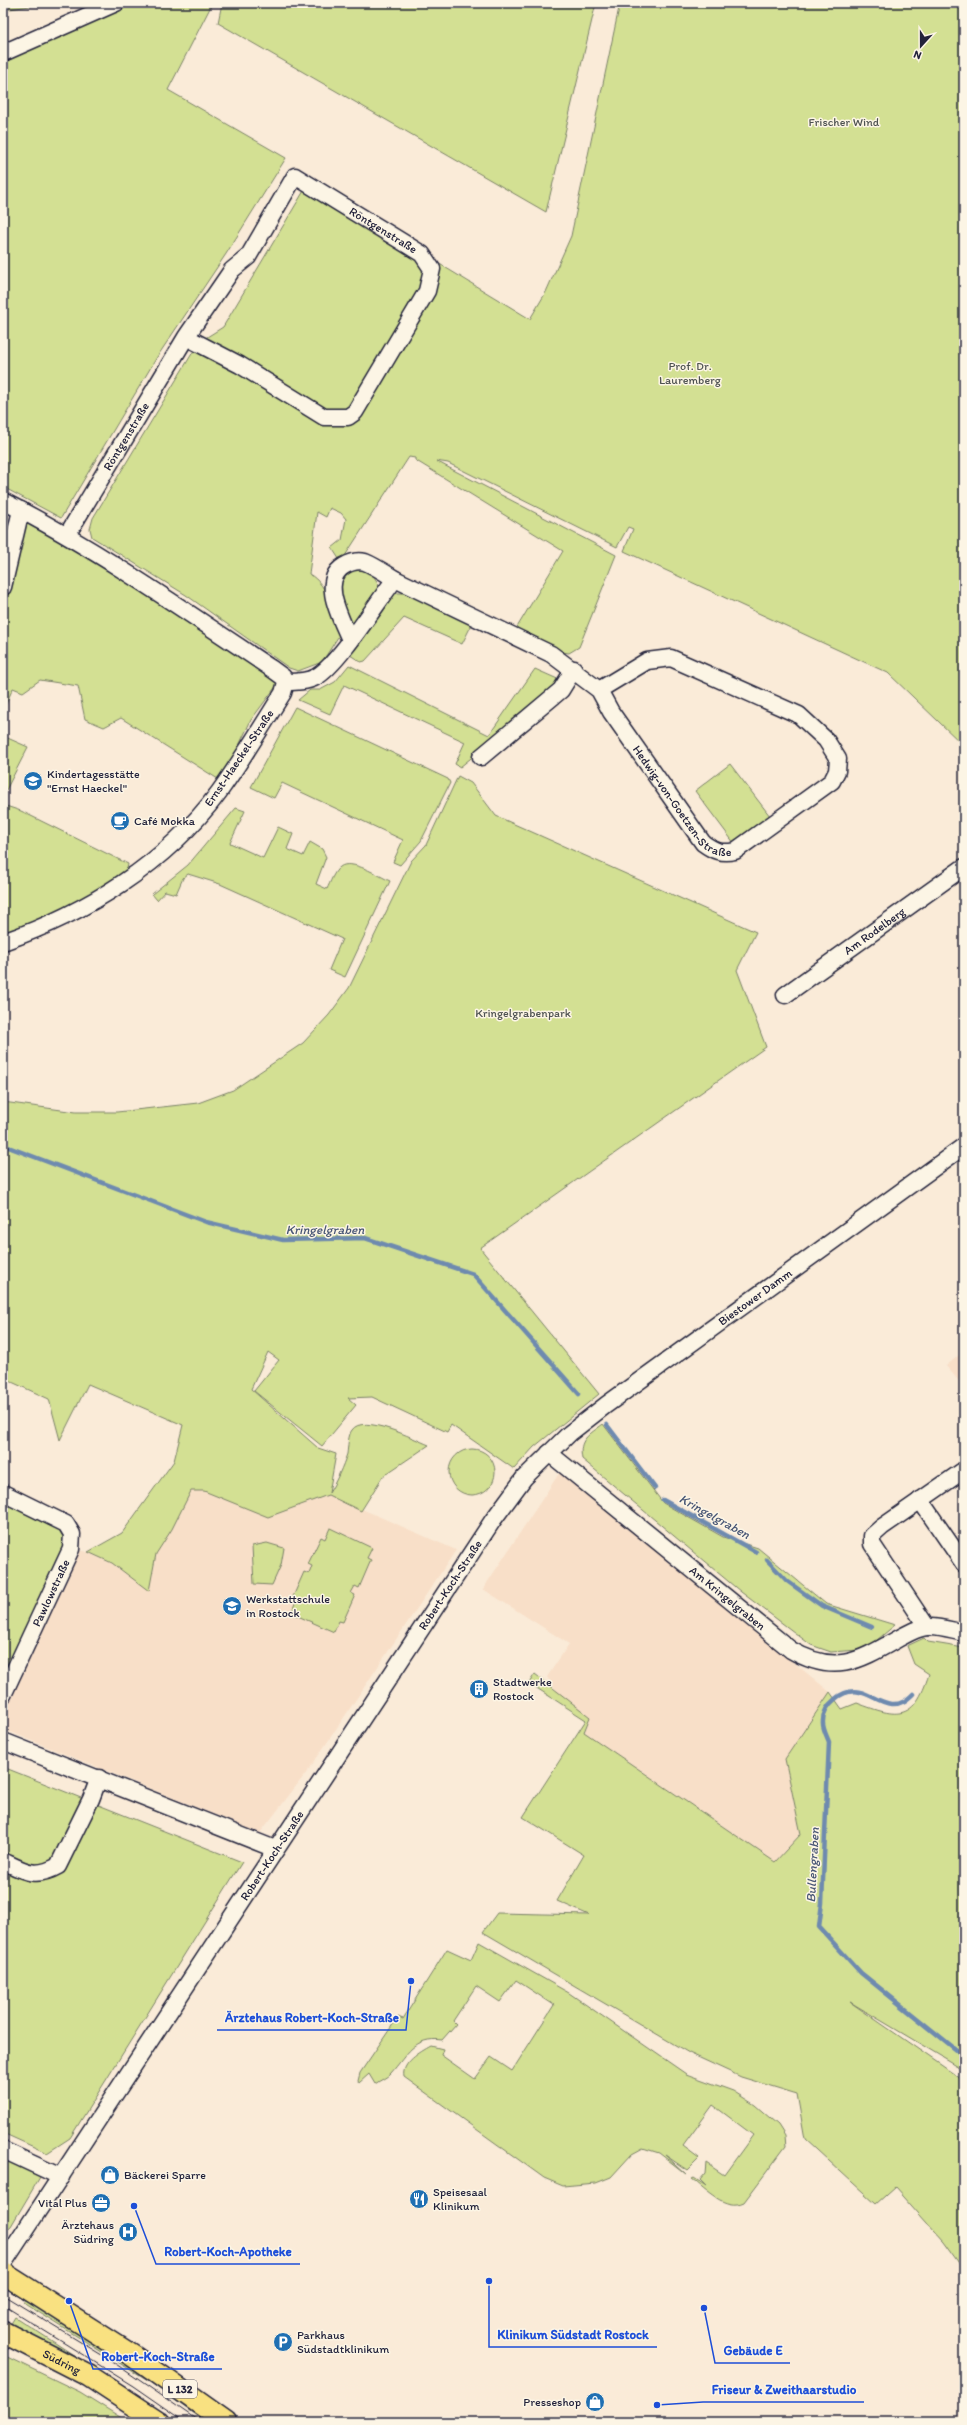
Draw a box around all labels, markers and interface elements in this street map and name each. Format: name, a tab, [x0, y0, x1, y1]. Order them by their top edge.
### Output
north arrow	[901, 26, 941, 66]
text: N	[912, 47, 923, 62]
park label: Frischer Wind	[809, 115, 880, 129]
street label: Röntgenstraße	[347, 204, 420, 256]
park label: Prof. Dr. Lauremberg	[659, 359, 722, 387]
street label: Röntgenstraße	[100, 400, 152, 473]
street label: Ernst-Haeckel-Straße	[201, 707, 277, 809]
street label: Hedwig-von-Goetzen-Straße	[630, 743, 732, 859]
place label: Kindertagesstätte "Ernst Haeckel"	[47, 767, 140, 795]
school or university icon: Kindertagesstätte "Ernst Haeckel"	[22, 770, 44, 792]
cafe icon: Café Mokka	[109, 810, 131, 832]
place label: Café Mokka	[134, 814, 196, 828]
street label: Am Rodelberg	[841, 904, 909, 958]
park label: Kringelgrabenpark	[475, 1006, 571, 1020]
water label: Kringelgraben	[286, 1222, 364, 1237]
street label: Biestower Damm	[715, 1266, 795, 1328]
water label: Kringelgraben	[677, 1491, 753, 1542]
street label: Robert-Koch-Straße	[415, 1537, 485, 1633]
street label: Pawlowstraße	[29, 1557, 73, 1629]
street label: Am Kringelgraben	[687, 1563, 768, 1633]
place label: Werkstattschule in Rostock	[246, 1592, 330, 1620]
school or university icon: Werkstattschule in Rostock	[221, 1595, 243, 1617]
place label: Stadtwerke Rostock	[493, 1675, 552, 1703]
building icon: Stadtwerke Rostock	[468, 1678, 490, 1700]
street label: Robert-Koch-Straße	[237, 1808, 307, 1903]
water label: Bullengraben	[803, 1826, 822, 1903]
callout: Ärztehaus Robert-Koch-Straße	[217, 2005, 406, 2030]
text: Ärztehaus Robert-Koch-Straße	[224, 2010, 399, 2025]
shop icon: Bäckerei Sparre	[99, 2164, 121, 2186]
place label: Bäckerei Sparre	[124, 2168, 206, 2182]
place label: Speisesaal Klinikum	[433, 2185, 488, 2213]
restaurant icon: Speisesaal Klinikum	[408, 2188, 430, 2210]
office icon: Vital Plus	[90, 2192, 112, 2214]
place label: Vital Plus	[38, 2196, 87, 2210]
place label: Ärztehaus Südring	[61, 2218, 115, 2246]
hospital icon: Ärztehaus Südring	[117, 2221, 139, 2243]
callout: Robert-Koch-Apotheke	[156, 2239, 300, 2264]
text: Robert-Koch-Apotheke	[164, 2244, 292, 2260]
callout: Klinikum Südstadt Rostock	[489, 2322, 657, 2347]
text: Klinikum Südstadt Rostock	[497, 2327, 649, 2342]
place label: Parkhaus Südstadtklinikum	[297, 2328, 389, 2356]
parking icon: Parkhaus Südstadtklinikum	[272, 2331, 294, 2353]
callout: Gebäude E	[715, 2338, 790, 2363]
text: Gebäude E	[723, 2343, 783, 2358]
callout: Robert-Koch-Straße	[93, 2344, 222, 2369]
street label: Südring	[40, 2347, 84, 2378]
text: Robert-Koch-Straße	[101, 2349, 215, 2364]
callout: Friseur & Zweithaarstudio	[703, 2377, 864, 2402]
road number: L 132	[163, 2380, 197, 2398]
text: Friseur & Zweithaarstudio	[712, 2382, 857, 2397]
shop icon: Presseshop	[584, 2391, 606, 2413]
place label: Presseshop	[523, 2395, 581, 2409]

